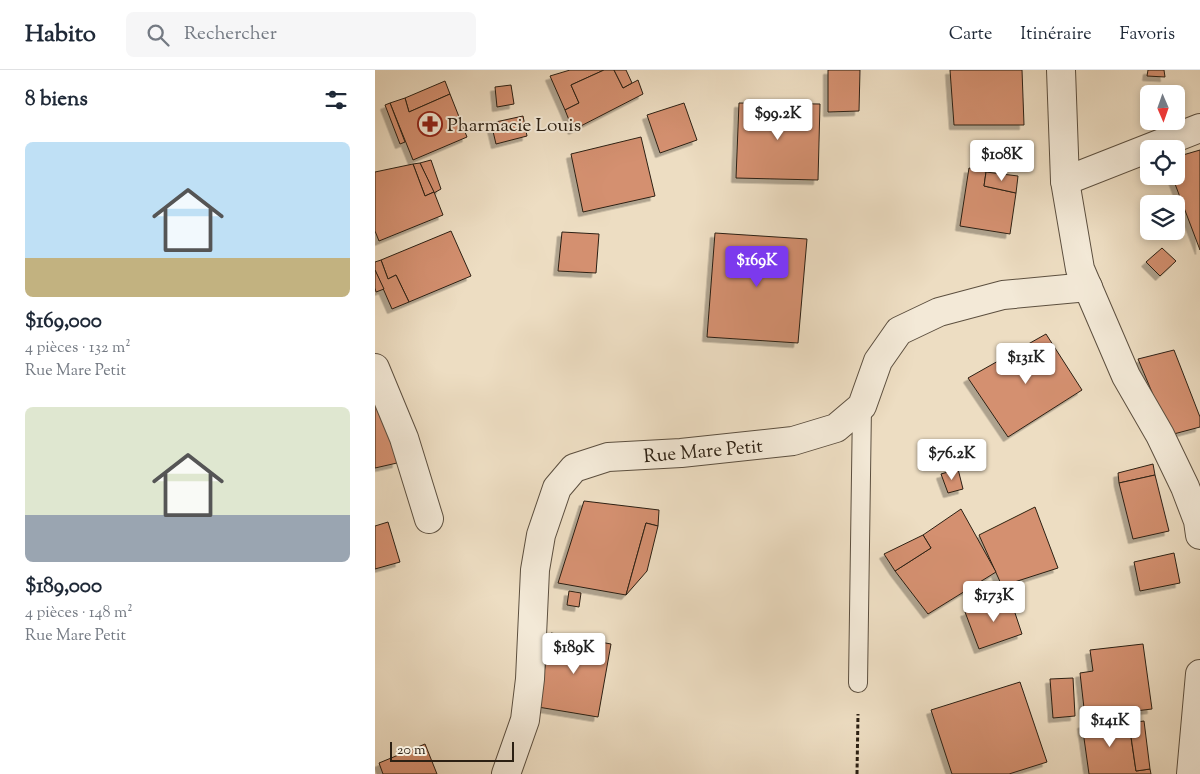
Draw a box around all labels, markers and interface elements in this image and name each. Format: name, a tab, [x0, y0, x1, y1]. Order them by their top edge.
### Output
search box	[126, 12, 476, 57]
text: Habito	[25, 18, 96, 52]
icon: search	[144, 21, 172, 49]
text: Rechercher	[184, 21, 277, 48]
text: Carte	[949, 22, 992, 48]
text: Itinéraire	[1020, 22, 1092, 48]
text: Favoris	[1120, 22, 1175, 48]
text: 8 biens	[25, 85, 88, 115]
north arrow	[1140, 85, 1185, 130]
map controls	[1140, 85, 1185, 240]
icon: filters	[322, 86, 350, 114]
pin: $99.2K	[737, 98, 819, 141]
text: $99.2K	[754, 103, 802, 126]
pharmacy icon: Pharmacie Louis	[417, 111, 443, 137]
place label: Pharmacie Louis	[447, 113, 581, 140]
pin: $108K	[967, 140, 1037, 182]
button: locate	[1140, 140, 1185, 185]
text: $108K	[981, 144, 1023, 167]
icon: home	[143, 175, 233, 265]
button: layers	[1140, 195, 1185, 240]
pin: $169K	[722, 246, 792, 288]
text: $169K	[736, 250, 778, 273]
text: $169,000	[25, 307, 102, 337]
text: 4 pièces · 132 m²	[25, 337, 131, 360]
pin: $131K	[991, 342, 1061, 385]
text: $131K	[1007, 347, 1045, 370]
text: Rue Mare Petit	[25, 360, 126, 383]
street label: Rue Mare Petit	[642, 434, 765, 471]
pin: $76.2K	[911, 438, 993, 481]
icon: home	[143, 440, 233, 530]
text: $76.2K	[928, 443, 976, 466]
text: $189,000	[25, 572, 102, 602]
pin: $173K	[959, 580, 1029, 623]
text: $173K	[974, 585, 1014, 608]
text: 4 pièces · 148 m²	[25, 602, 133, 625]
text: Rue Mare Petit	[25, 625, 126, 648]
pin: $189K	[539, 632, 609, 675]
text: $189K	[553, 637, 595, 660]
pin: $141K	[1075, 706, 1145, 748]
text: $141K	[1090, 710, 1130, 733]
scale bar	[390, 739, 514, 762]
text: 20 m	[397, 741, 426, 761]

